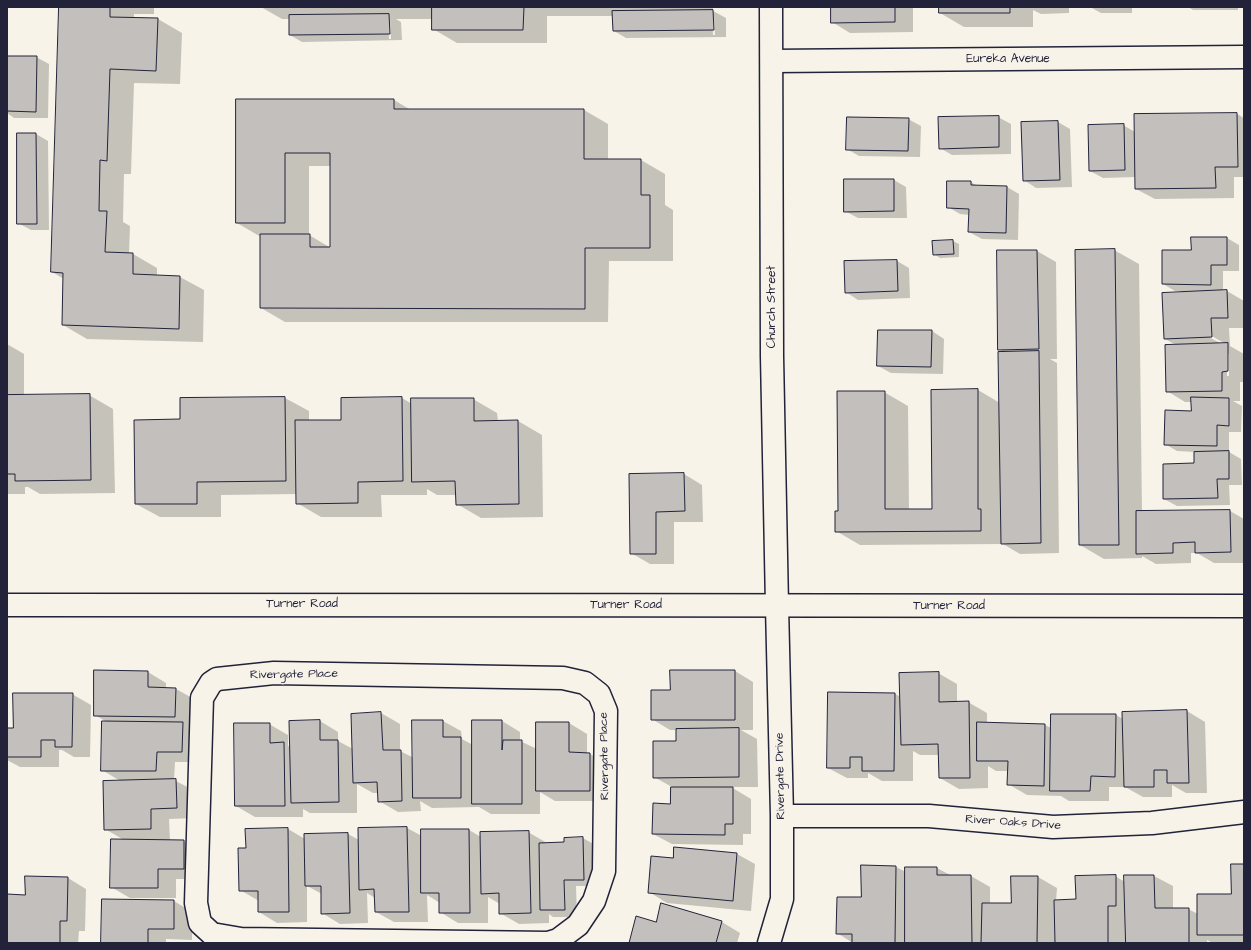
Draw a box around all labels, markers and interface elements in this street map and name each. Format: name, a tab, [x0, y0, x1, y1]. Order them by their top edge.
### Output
street label: Eureka Avenue	[966, 52, 1050, 66]
street label: Church Street	[765, 266, 779, 348]
street label: Turner Road	[266, 597, 338, 611]
street label: Turner Road	[590, 598, 662, 612]
street label: Turner Road	[913, 599, 985, 613]
street label: Rivergate Place	[250, 667, 338, 683]
street label: Rivergate Place	[597, 712, 613, 800]
street label: Rivergate Drive	[773, 732, 789, 820]
street label: River Oaks Drive	[965, 812, 1061, 834]

